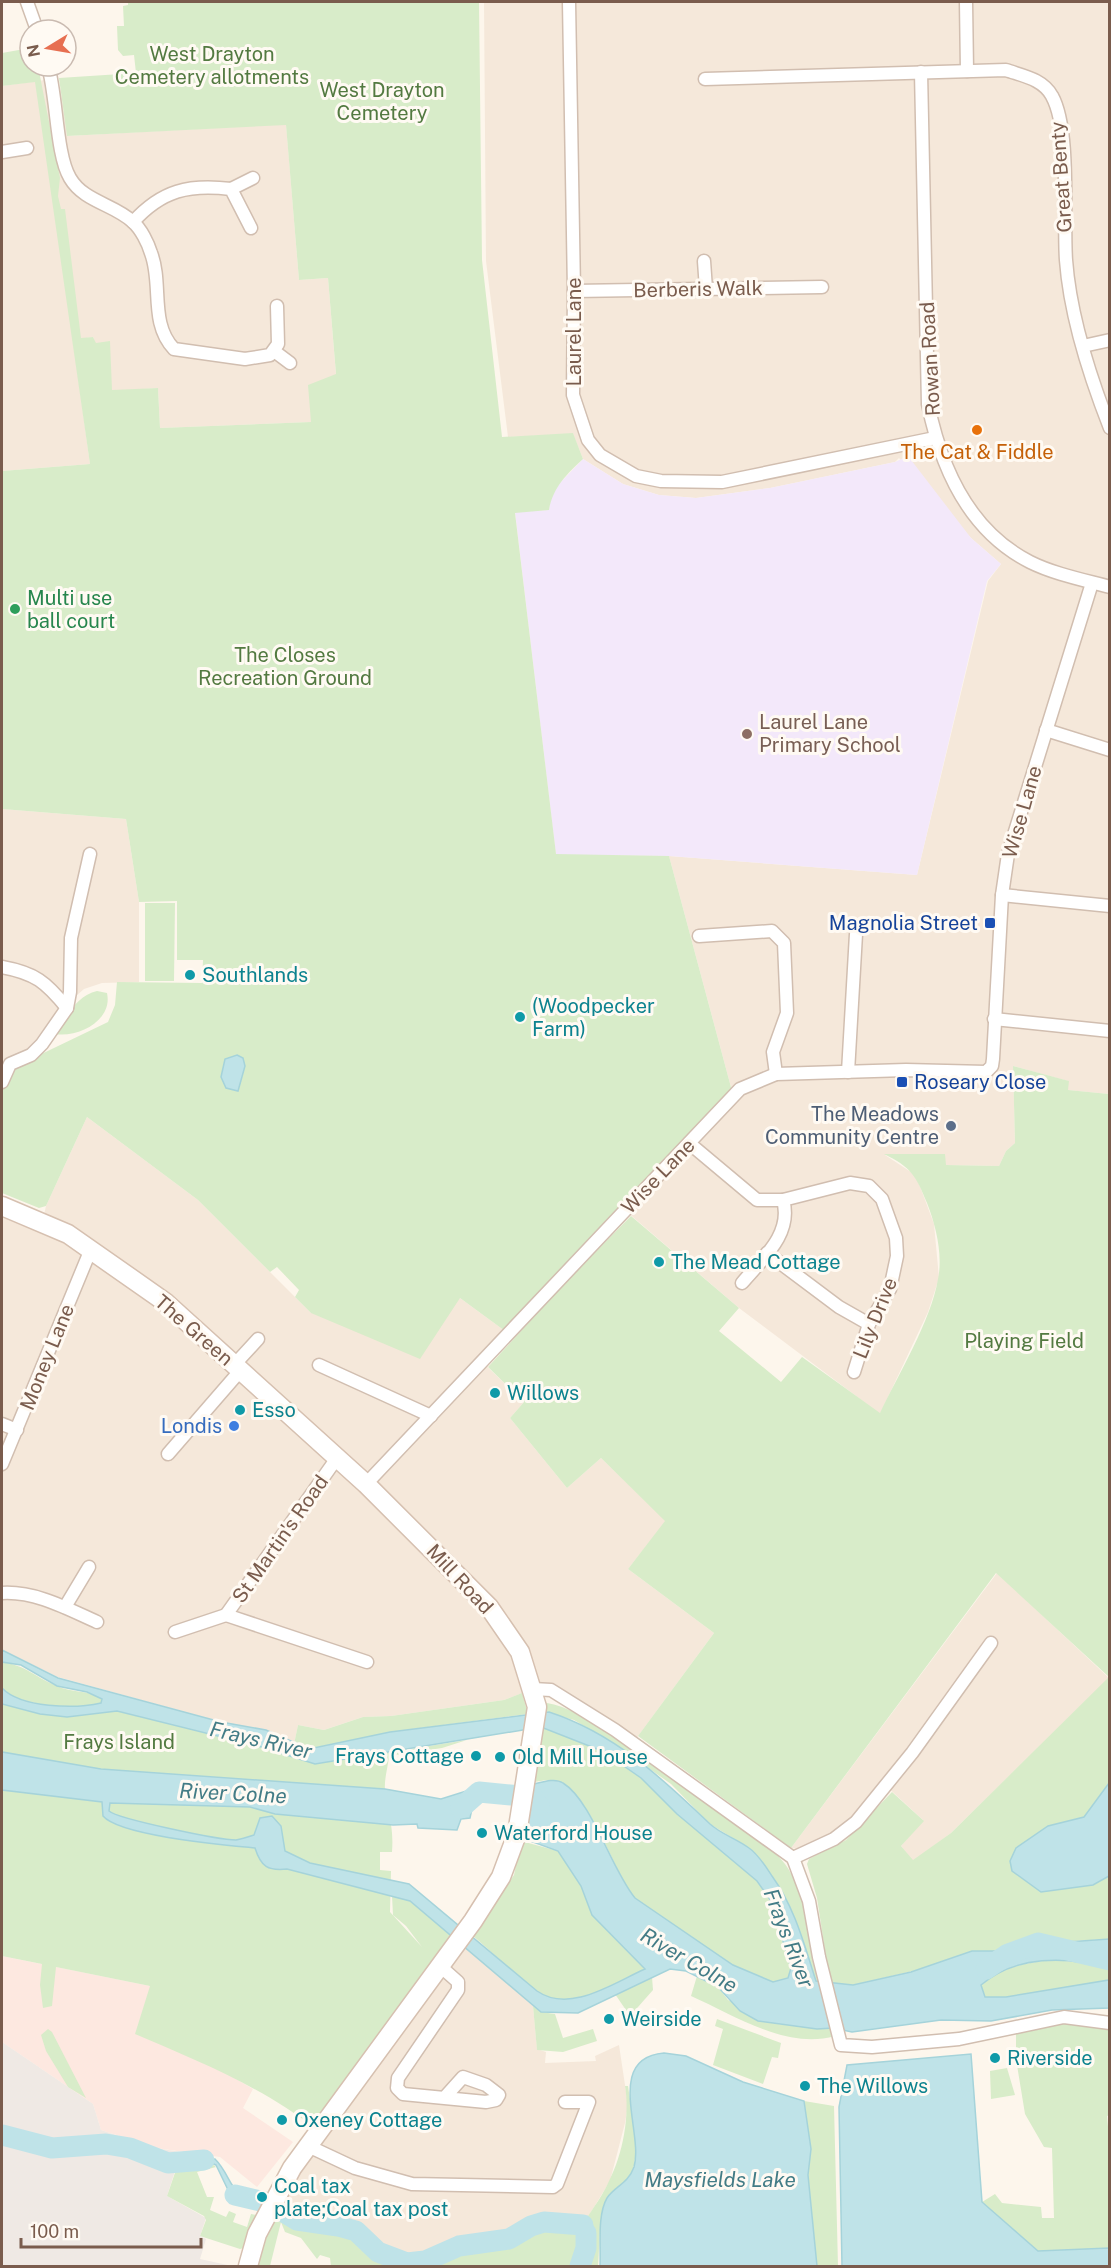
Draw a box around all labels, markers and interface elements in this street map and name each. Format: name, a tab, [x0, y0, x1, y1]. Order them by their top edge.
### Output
north arrow	[18, 18, 78, 78]
park label: West Drayton Cemetery allotments	[115, 42, 309, 89]
text: N	[23, 43, 44, 59]
park label: West Drayton Cemetery	[319, 78, 445, 125]
street label: Great Benty	[1045, 120, 1077, 233]
street label: Berberis Walk	[633, 276, 763, 302]
street label: Laurel Lane	[562, 277, 586, 387]
street label: Rowan Road	[915, 301, 945, 417]
marker: The Cat & Fiddle	[970, 423, 984, 437]
place label: The Cat & Fiddle	[900, 440, 1054, 464]
place label: Multi use ball court	[27, 586, 115, 633]
marker: Multi use ball court	[8, 602, 22, 616]
park label: The Closes Recreation Ground	[198, 643, 372, 690]
place label: Laurel Lane Primary School	[759, 710, 901, 757]
marker: Laurel Lane Primary School	[740, 727, 754, 741]
street label: Wise Lane	[997, 763, 1047, 861]
place label: Magnolia Street	[829, 911, 978, 935]
marker: Magnolia Street	[983, 916, 997, 930]
place label: Southlands	[202, 963, 308, 987]
marker: Southlands	[183, 968, 197, 982]
place label: (Woodpecker Farm)	[532, 994, 655, 1041]
marker: (Woodpecker Farm)	[513, 1010, 527, 1024]
place label: Roseary Close	[914, 1070, 1046, 1094]
marker: Roseary Close	[895, 1075, 909, 1089]
place label: The Meadows Community Centre	[765, 1102, 939, 1149]
marker: The Meadows Community Centre	[944, 1119, 958, 1133]
street label: Wise Lane	[616, 1133, 700, 1219]
place label: The Mead Cottage	[671, 1250, 841, 1274]
marker: The Mead Cottage	[652, 1255, 666, 1269]
street label: Lily Drive	[848, 1274, 902, 1362]
street label: The Green	[150, 1289, 238, 1371]
street label: Money Lane	[15, 1300, 79, 1414]
park label: Playing Field	[964, 1329, 1084, 1353]
place label: Willows	[507, 1381, 579, 1405]
marker: Willows	[488, 1386, 502, 1400]
place label: Esso	[252, 1398, 296, 1422]
marker: Esso	[233, 1403, 247, 1417]
place label: Londis	[161, 1414, 222, 1438]
marker: Londis	[227, 1419, 241, 1433]
street label: St Martin's Road	[227, 1470, 333, 1608]
street label: Mill Road	[422, 1539, 498, 1619]
water label: Frays River	[207, 1716, 316, 1764]
park label: Frays Island	[63, 1730, 175, 1754]
place label: Frays Cottage	[335, 1744, 464, 1768]
place label: Old Mill House	[512, 1745, 648, 1769]
marker: Frays Cottage	[469, 1749, 483, 1763]
marker: Old Mill House	[493, 1750, 507, 1764]
water label: River Colne	[179, 1778, 287, 1808]
place label: Waterford House	[494, 1821, 653, 1845]
marker: Waterford House	[475, 1826, 489, 1840]
water label: Frays River	[759, 1885, 820, 1992]
water label: River Colne	[636, 1922, 742, 1998]
place label: Weirside	[621, 2007, 702, 2031]
marker: Weirside	[602, 2012, 616, 2026]
place label: Riverside	[1007, 2046, 1093, 2070]
marker: Riverside	[988, 2051, 1002, 2065]
place label: The Willows	[817, 2074, 928, 2098]
marker: The Willows	[798, 2079, 812, 2093]
place label: Oxeney Cottage	[294, 2108, 442, 2132]
marker: Oxeney Cottage	[275, 2113, 289, 2127]
water label: Maysfields Lake	[644, 2167, 796, 2192]
place label: Coal tax plate;Coal tax post	[274, 2174, 449, 2221]
marker: Coal tax plate;Coal tax post	[255, 2190, 269, 2204]
scale bar	[21, 2211, 201, 2249]
text: 100 m	[30, 2221, 79, 2242]

